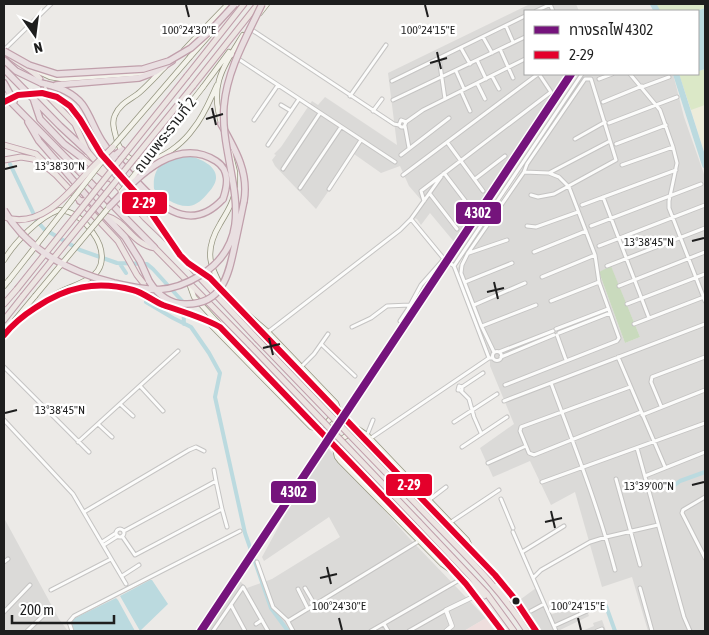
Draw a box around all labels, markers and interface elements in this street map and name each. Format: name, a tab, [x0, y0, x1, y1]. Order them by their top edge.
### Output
north arrow	[10, 10, 60, 60]
legend	[524, 10, 699, 75]
text: ทางรถไฟ 4302	[569, 21, 653, 38]
text: 100°24'30"E	[162, 23, 216, 37]
text: 100°24'15"E	[401, 23, 455, 37]
text: N	[32, 39, 44, 56]
text: 2-29	[569, 46, 594, 63]
street label: ถนนพระรามที่ 2	[128, 92, 199, 176]
text: 13°38'30"N	[35, 159, 85, 173]
line badge: 2-29	[121, 191, 168, 215]
text: 2-29	[132, 195, 156, 211]
line badge: 4302	[455, 201, 502, 225]
text: 4302	[464, 205, 492, 221]
text: 13°38'45"N	[624, 235, 674, 249]
text: 13°38'45"N	[35, 403, 85, 417]
line badge: 2-29	[385, 473, 433, 497]
text: 2-29	[397, 477, 421, 493]
text: 13°39'00"N	[624, 479, 674, 493]
line badge: 4302	[270, 480, 317, 504]
text: 4302	[280, 484, 308, 500]
scale bar	[12, 592, 115, 624]
unlabelled marker	[511, 596, 521, 606]
text: 100°24'30"E	[312, 599, 366, 613]
text: 100°24'15"E	[551, 599, 605, 613]
text: 200 m	[20, 601, 54, 618]

